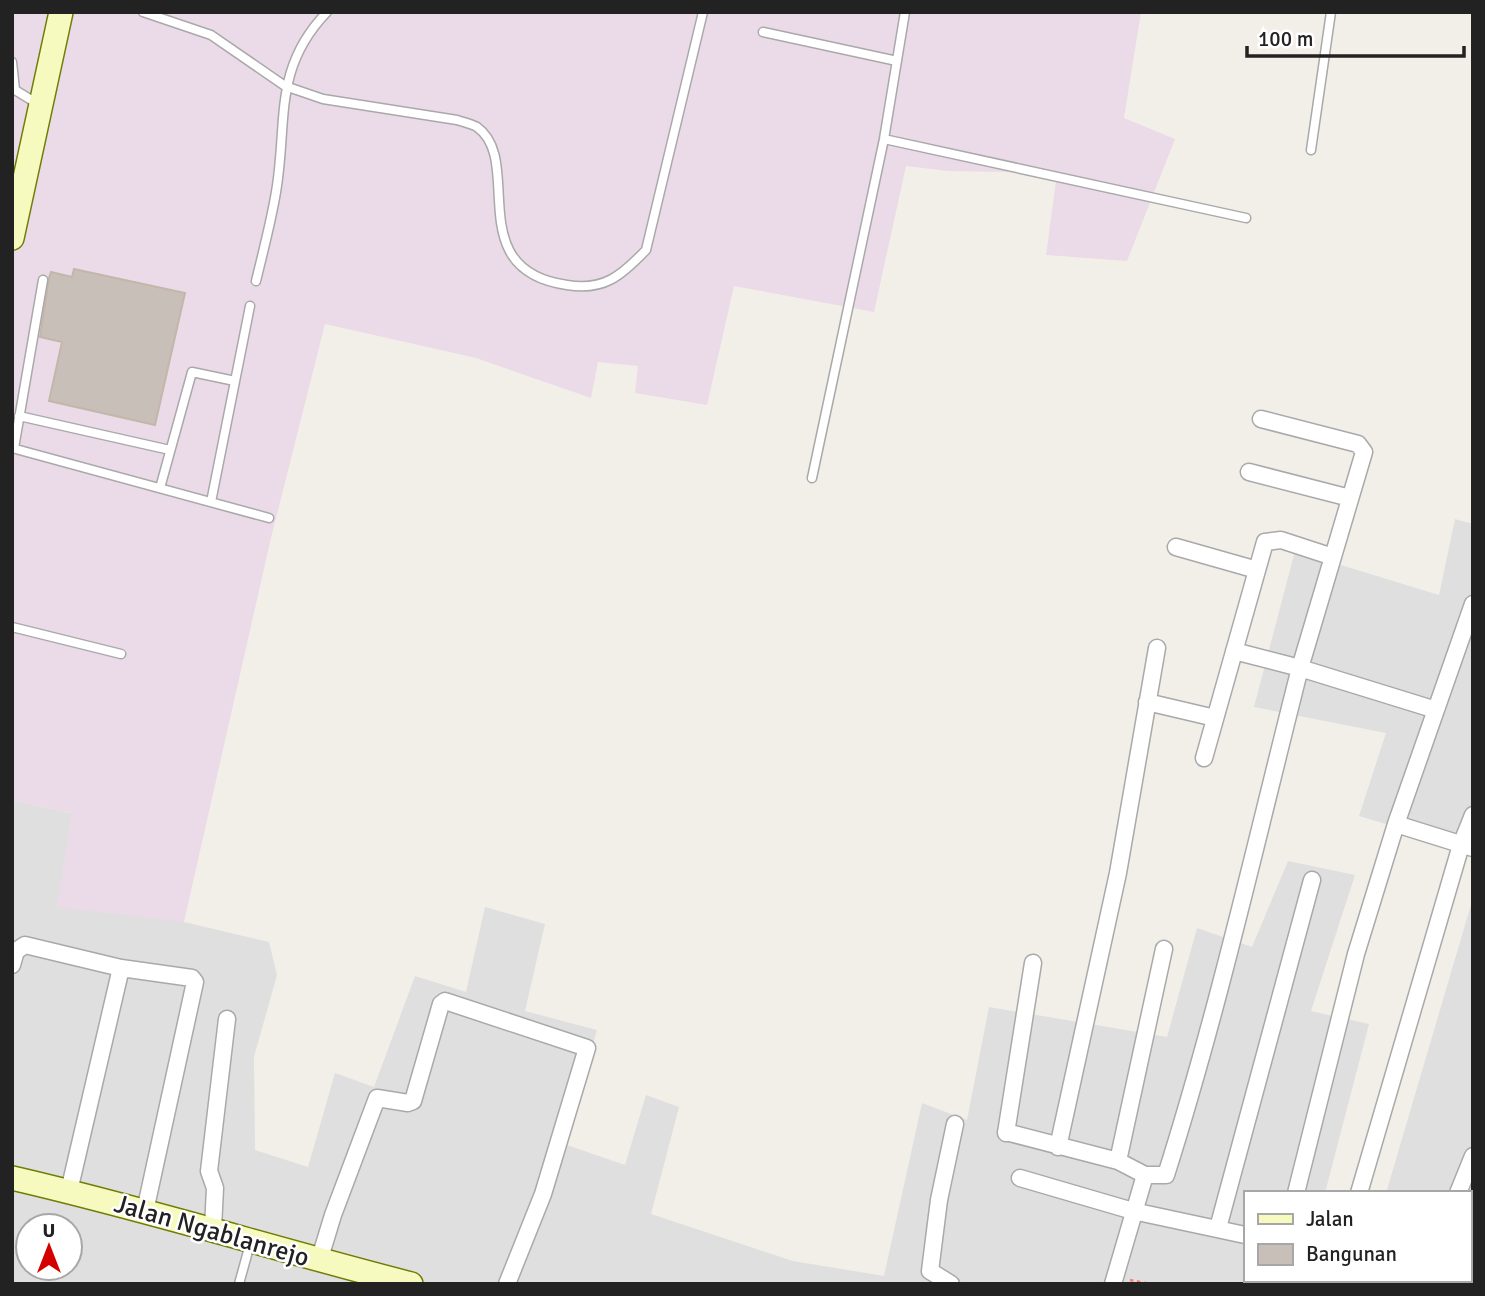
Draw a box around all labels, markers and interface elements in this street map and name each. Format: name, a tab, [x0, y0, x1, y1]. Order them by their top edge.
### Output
scale bar	[1247, 14, 1464, 58]
text: 100 m	[1258, 26, 1313, 52]
street label: Jalan Ngablanrejo	[111, 1188, 313, 1274]
legend	[1244, 1191, 1471, 1282]
text: Jalan	[1306, 1206, 1354, 1232]
north arrow	[14, 1212, 84, 1282]
text: U	[43, 1219, 55, 1243]
text: Bangunan	[1306, 1241, 1397, 1267]

